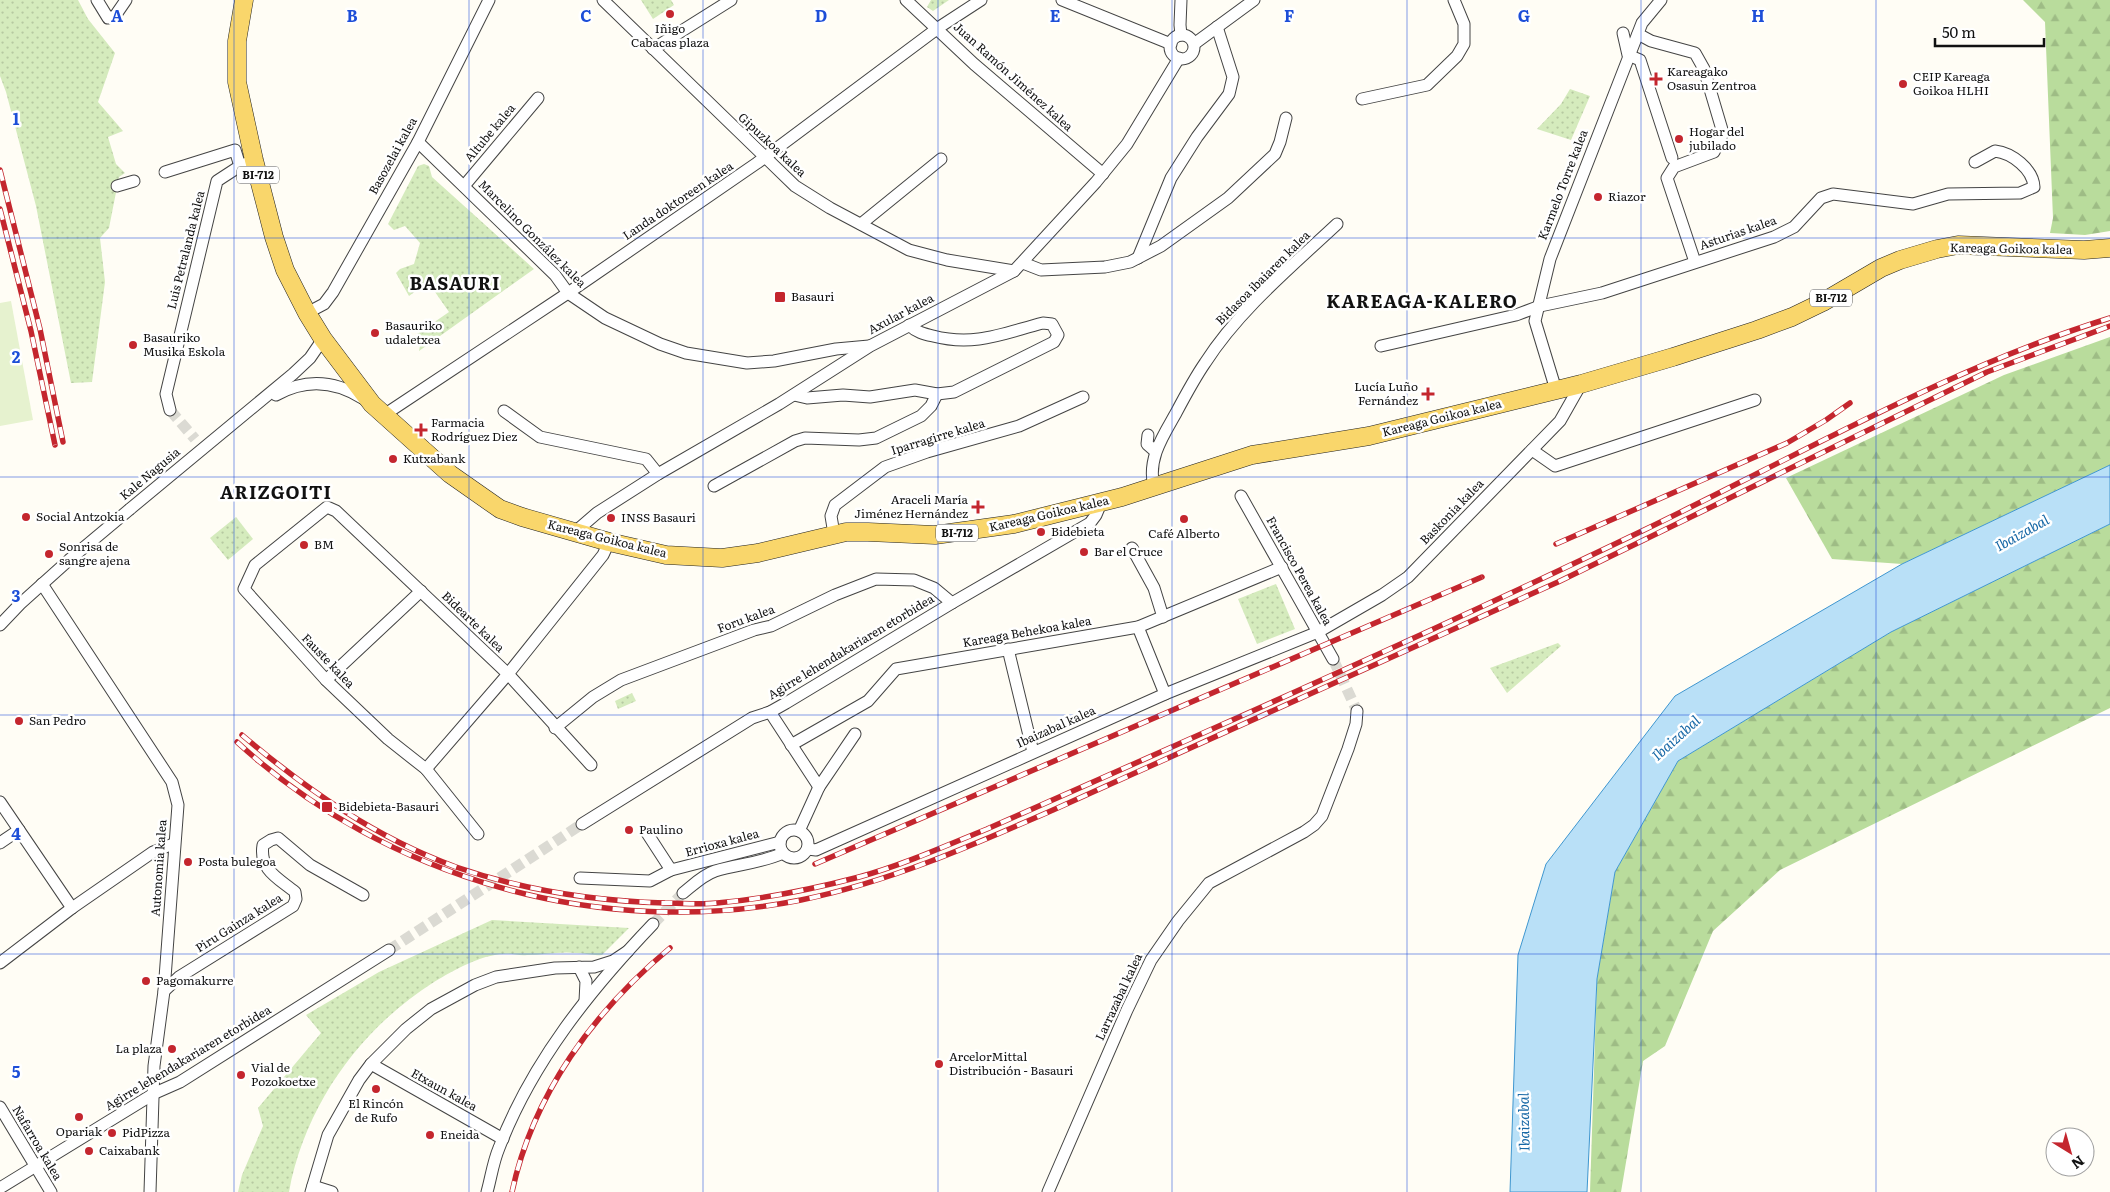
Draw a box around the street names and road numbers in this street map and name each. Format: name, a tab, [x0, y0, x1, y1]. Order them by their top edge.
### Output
street label: Juan Ramón Jiménez kalea	[950, 18, 1078, 135]
street label: Altube kalea	[459, 99, 519, 165]
street label: Gipuzkoa kalea	[735, 108, 811, 181]
street label: Basozelai kalea	[363, 113, 421, 197]
street label: Karmelo Torre kalea	[1533, 126, 1592, 242]
street label: Landa doktoreen kalea	[619, 156, 737, 244]
road number: BI-712	[237, 166, 279, 184]
street label: Marcelino González kalea	[475, 175, 591, 292]
street label: Luis Petralanda kalea	[162, 188, 209, 311]
street label: Asturias kalea	[1697, 210, 1779, 254]
street label: Bidasoa ibaiaren kalea	[1211, 226, 1314, 329]
street label: Kareaga Goikoa kalea	[1950, 238, 2073, 258]
street label: Axular kalea	[864, 288, 937, 338]
road number: BI-712	[1810, 290, 1852, 306]
street label: Kareaga Goikoa kalea	[1380, 393, 1504, 441]
street label: Iparragirre kalea	[889, 413, 987, 459]
street label: Kale Nagusia	[115, 442, 184, 504]
street label: Baskonia kalea	[1415, 474, 1488, 548]
street label: Kareaga Goikoa kalea	[987, 490, 1111, 536]
street label: Francisco Perea kalea	[1262, 513, 1338, 629]
street label: Kareaga Goikoa kalea	[546, 514, 669, 562]
road number: BI-712	[936, 524, 978, 542]
street label: Bidearte kalea	[438, 587, 510, 656]
street label: Agirre lehendakariaren etorbidea	[764, 589, 937, 703]
street label: Foru kalea	[714, 599, 777, 637]
street label: Kareaga Behekoa kalea	[961, 611, 1093, 651]
street label: Fauste kalea	[298, 629, 360, 692]
street label: Ibaizabal kalea	[1013, 700, 1099, 752]
street label: Autonomia kalea	[146, 818, 170, 917]
street label: Errioxa kalea	[683, 823, 761, 861]
street label: Piru Gainza kalea	[192, 888, 286, 956]
street label: Larrazabal kalea	[1090, 950, 1146, 1043]
street label: Agirre lehendakariaren etorbidea	[101, 1000, 274, 1114]
street label: Etxaun kalea	[408, 1063, 481, 1115]
street label: Nafarroa kalea	[8, 1102, 68, 1184]

